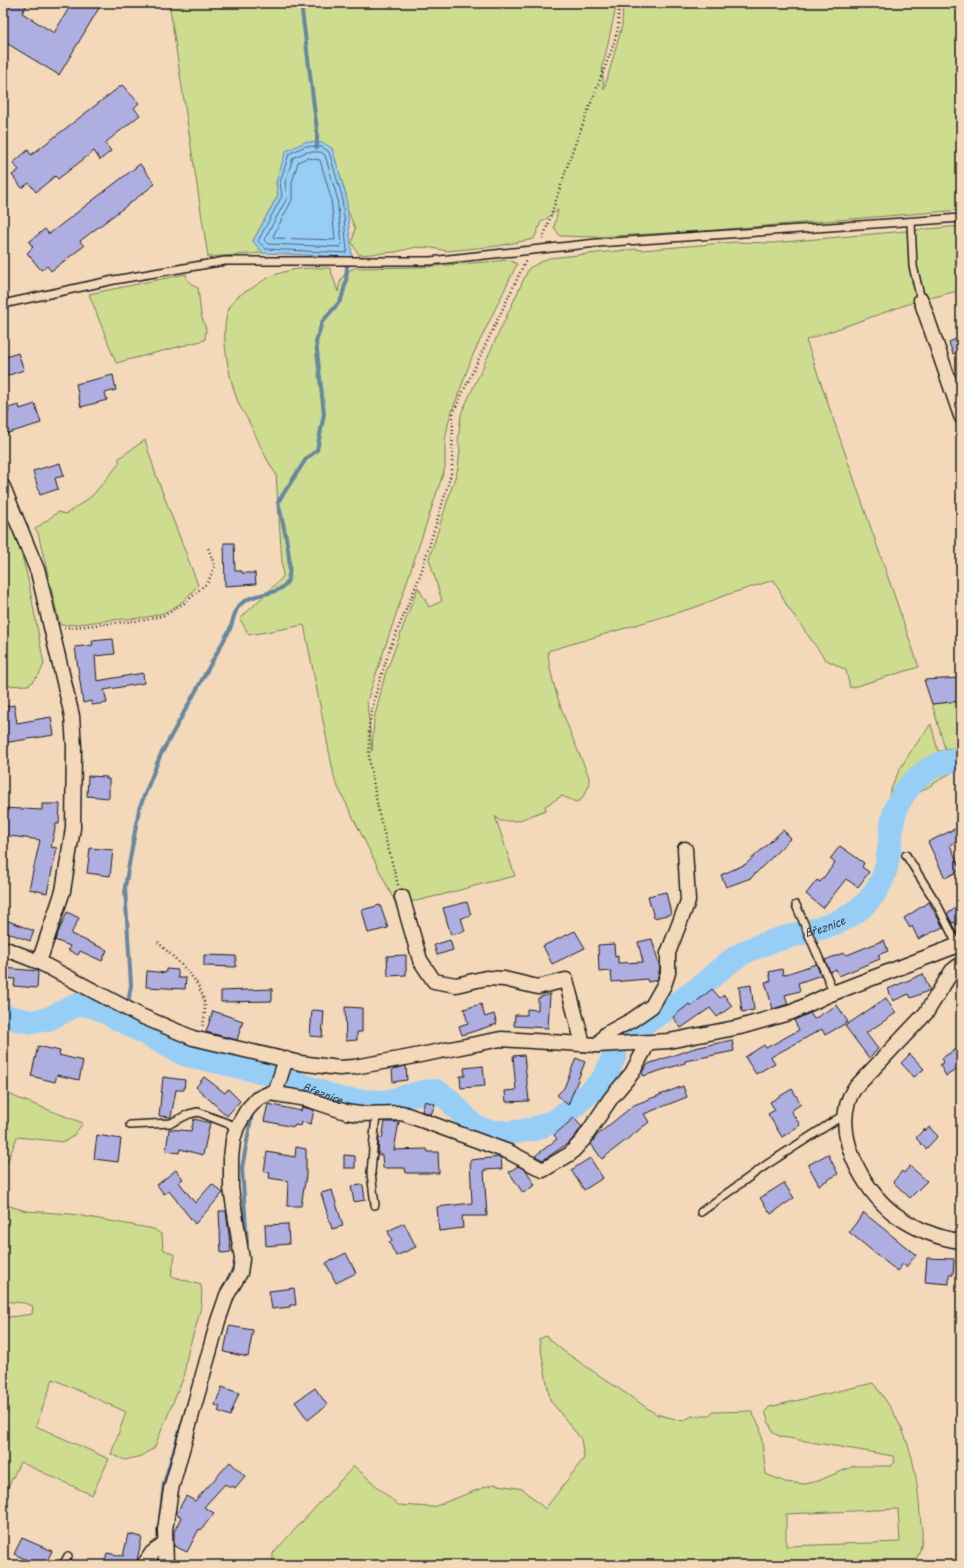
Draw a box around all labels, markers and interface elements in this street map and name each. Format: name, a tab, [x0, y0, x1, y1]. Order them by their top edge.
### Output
water label: Březnice	[803, 911, 849, 941]
water label: Březnice	[300, 1077, 346, 1109]

